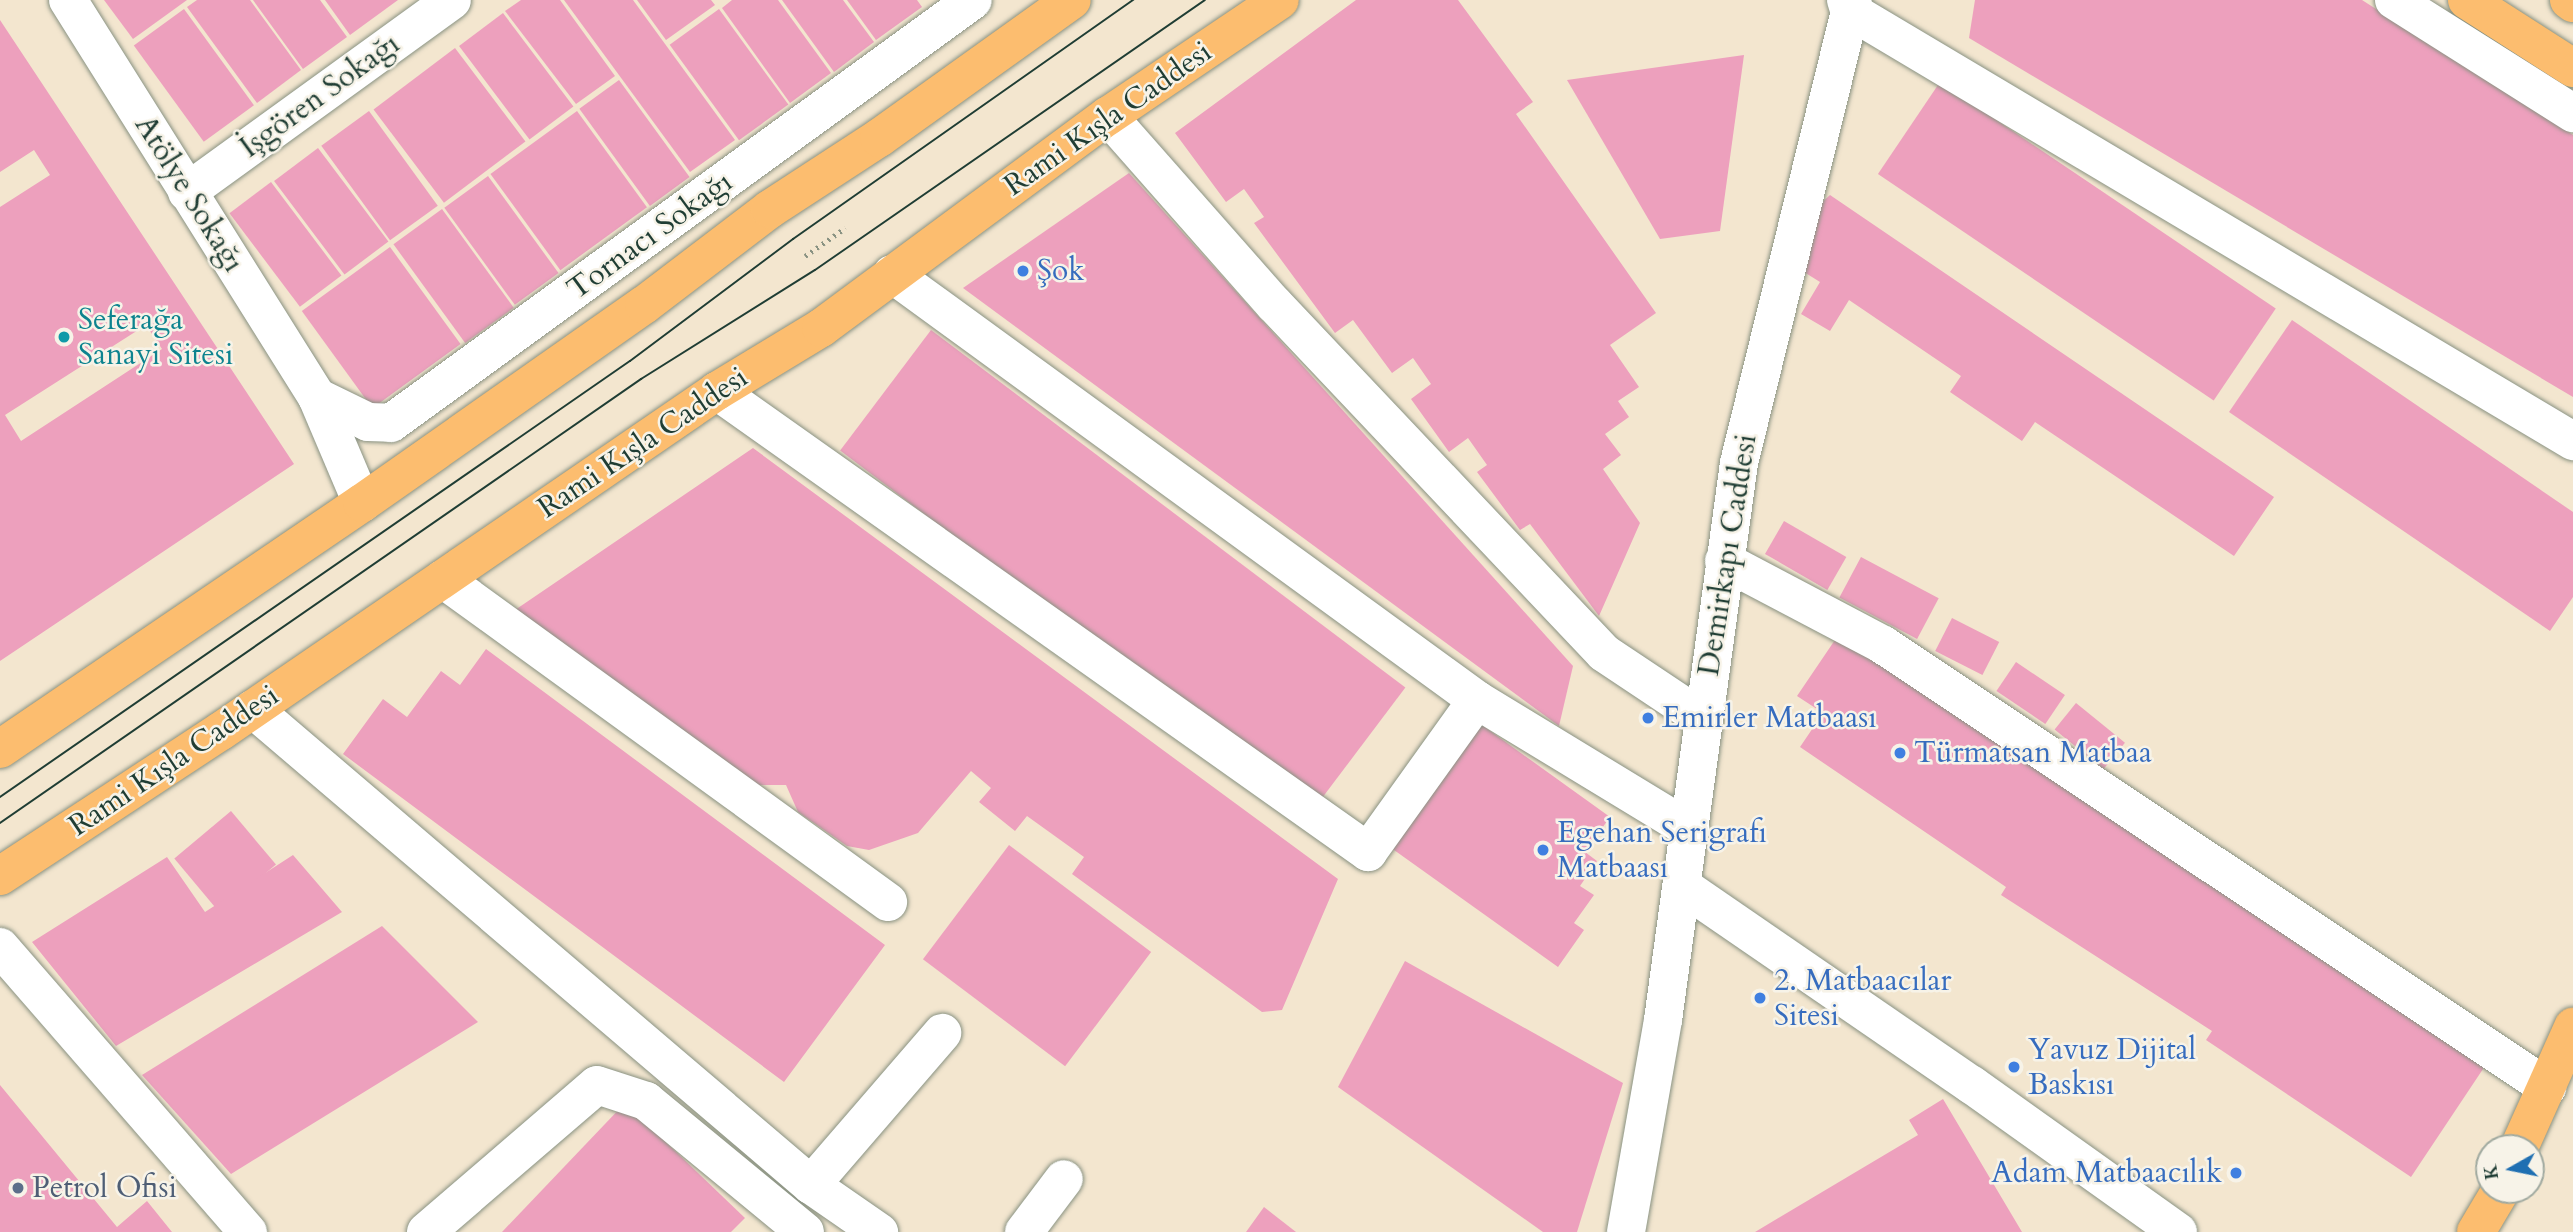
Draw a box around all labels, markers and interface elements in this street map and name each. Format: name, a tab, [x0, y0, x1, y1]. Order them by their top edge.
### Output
street label: İşgören Sokağı	[233, 26, 407, 166]
street label: Rami Kışla Caddesi	[997, 34, 1219, 204]
street label: Atölye Sokağı	[127, 109, 251, 279]
street label: Tornacı Sokağı	[561, 164, 739, 308]
place label: Şok	[1037, 253, 1084, 289]
marker: Şok	[1015, 263, 1031, 279]
place label: Seferağa Sanayi Sitesi	[78, 302, 233, 372]
marker: Seferağa Sanayi Sitesi	[56, 329, 72, 345]
street label: Rami Kışla Caddesi	[531, 360, 755, 526]
street label: Demirkapı Caddesi	[1691, 432, 1765, 678]
street label: Rami Kışla Caddesi	[62, 678, 286, 844]
place label: Emirler Matbaası	[1662, 700, 1877, 736]
marker: Emirler Matbaası	[1640, 710, 1656, 726]
place label: Türmatsan Matbaa	[1914, 735, 2152, 771]
marker: Türmatsan Matbaa	[1892, 745, 1908, 761]
place label: Egehan Serigrafı Matbaası	[1557, 815, 1767, 886]
marker: Egehan Serigrafı Matbaası	[1535, 842, 1551, 858]
place label: 2. Matbaacılar Sitesi	[1774, 963, 1951, 1034]
marker: 2. Matbaacılar Sitesi	[1752, 990, 1768, 1006]
place label: Yavuz Dijital Baskısı	[2028, 1032, 2196, 1102]
marker: Yavuz Dijital Baskısı	[2006, 1059, 2022, 1075]
north arrow	[2475, 1134, 2545, 1204]
place label: Adam Matbaacılık	[1991, 1155, 2222, 1191]
text: K	[2477, 1162, 2505, 1182]
marker: Adam Matbaacılık	[2228, 1165, 2244, 1181]
place label: Petrol Ofisi	[32, 1170, 177, 1206]
marker: Petrol Ofisi	[10, 1180, 26, 1196]

